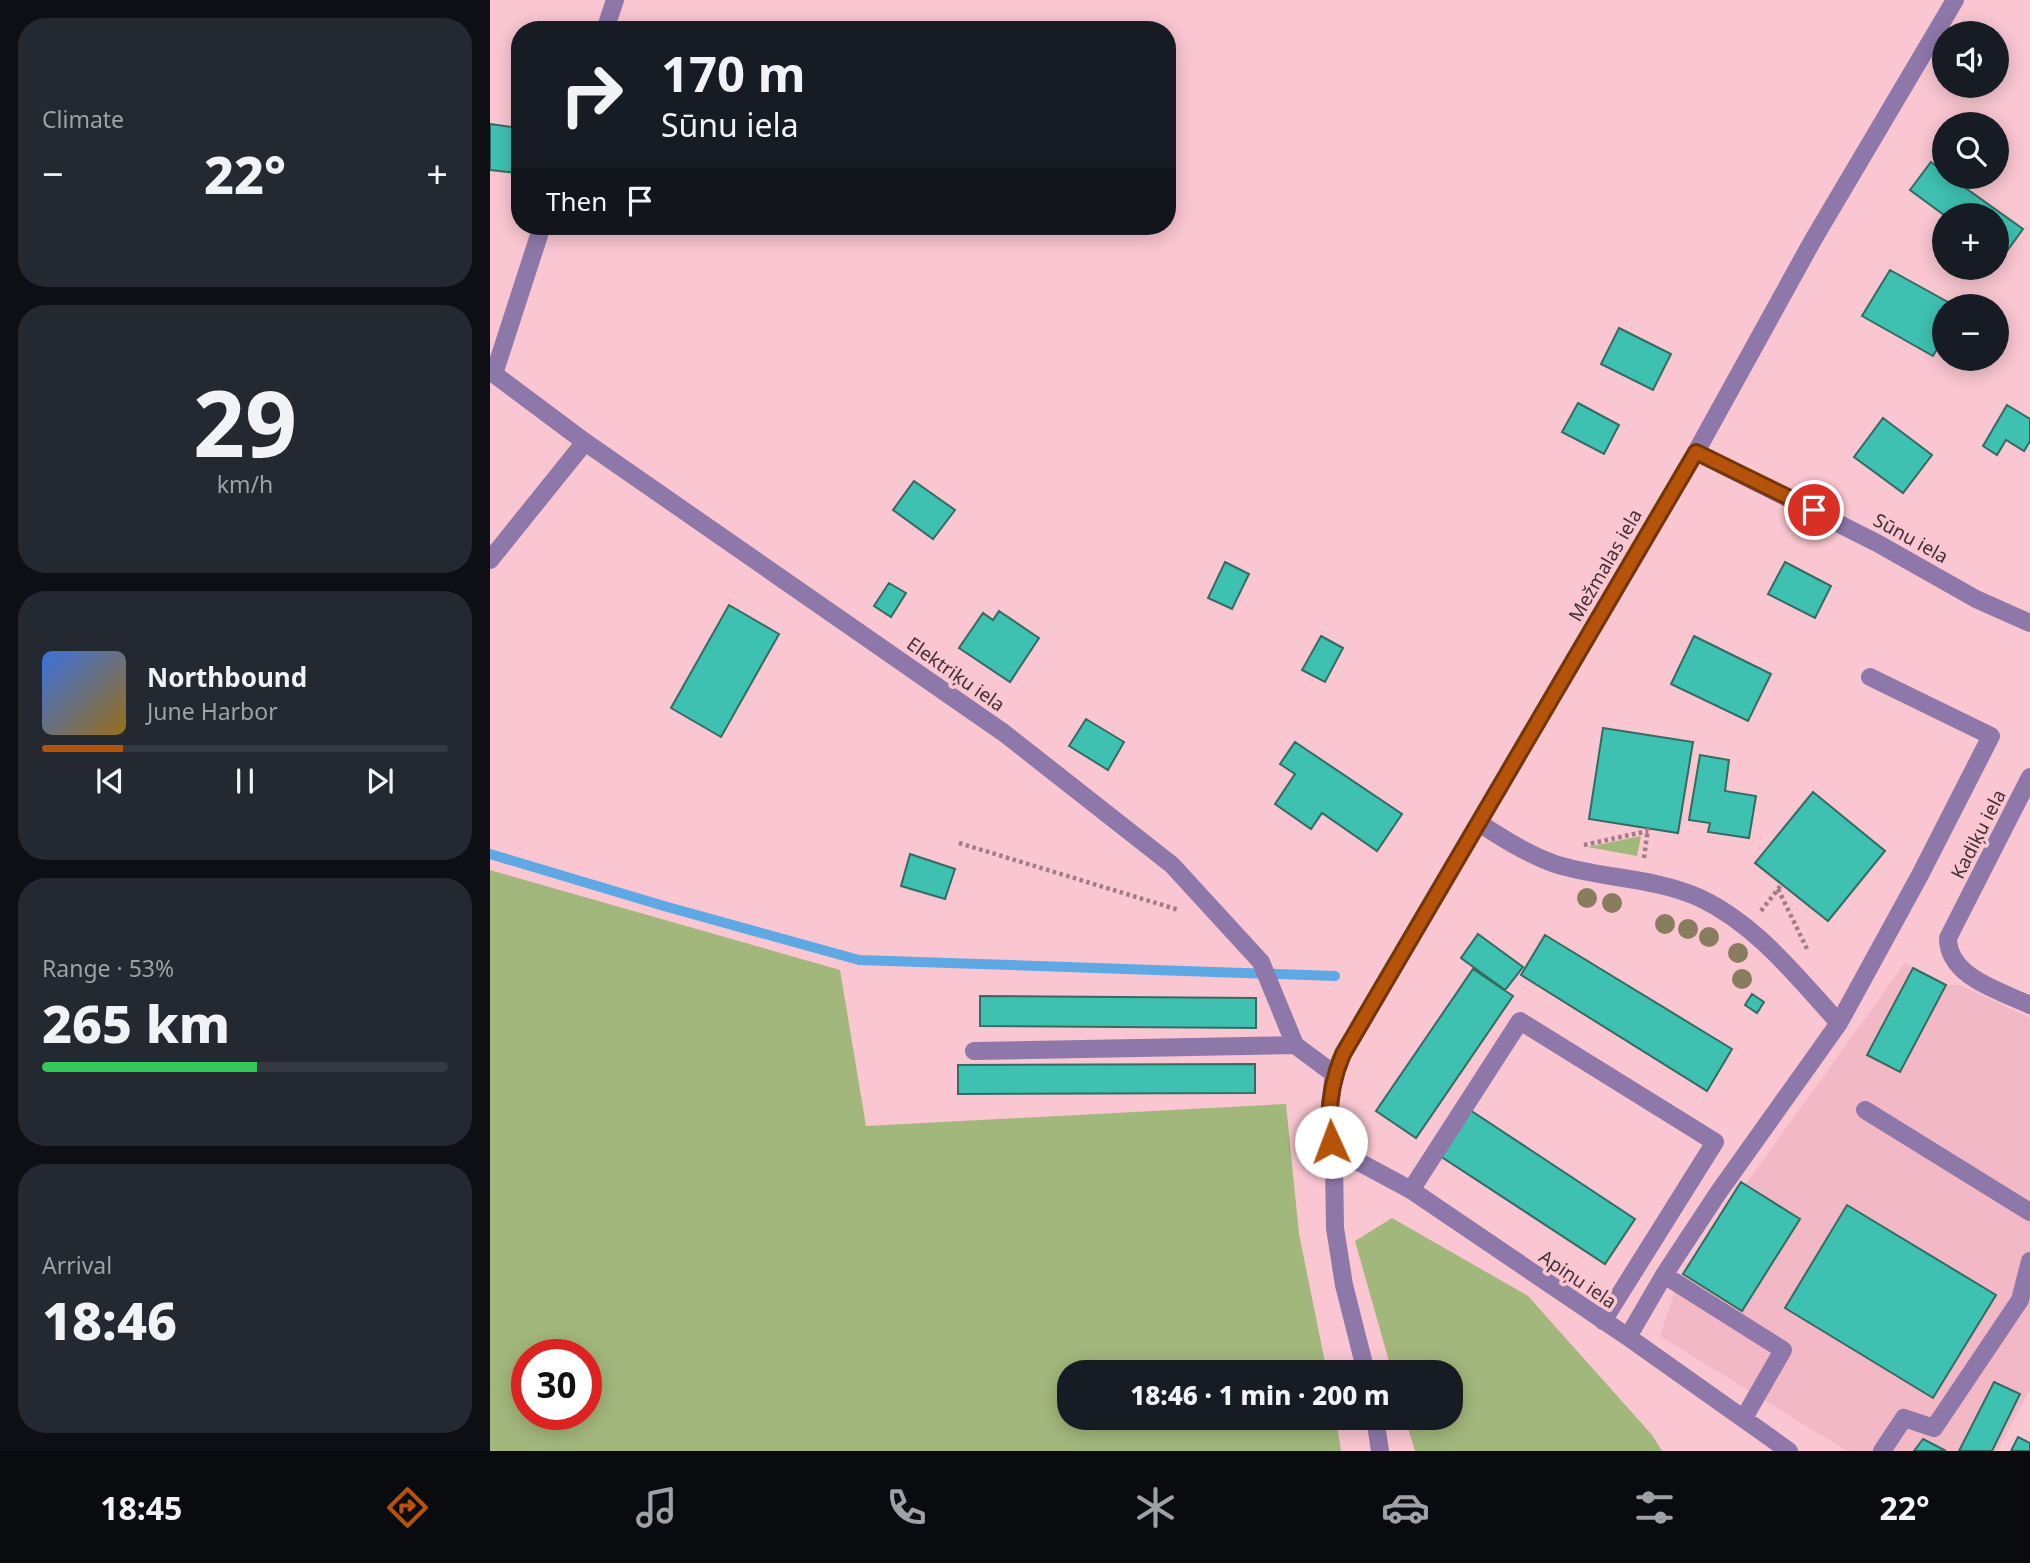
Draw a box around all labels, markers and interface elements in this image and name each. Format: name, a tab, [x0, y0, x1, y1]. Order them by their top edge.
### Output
map controls	[1932, 21, 2009, 371]
button: sound	[1932, 21, 2009, 98]
text: 170 m	[661, 40, 806, 106]
icon: right	[546, 49, 637, 140]
text: Climate	[42, 103, 124, 135]
text: Sūnu iela	[661, 103, 799, 146]
button: search	[1932, 112, 2009, 189]
text: 22°	[204, 138, 286, 209]
text: −	[42, 147, 64, 199]
text: +	[426, 147, 448, 199]
icon: arrive	[621, 182, 659, 220]
text: Then	[546, 183, 607, 219]
button: +	[1932, 203, 2009, 280]
button: −	[1932, 294, 2009, 371]
text: 29	[193, 360, 297, 484]
text: km/h	[217, 468, 273, 500]
pin	[1784, 480, 1844, 540]
icon: arrive	[1795, 491, 1833, 529]
street label: Mežmalas iela	[1562, 504, 1648, 626]
street label: Sūnu iela	[1869, 507, 1953, 569]
street label: Elektriķu iela	[902, 631, 1010, 717]
text: Northbound	[147, 659, 307, 695]
text: June Harbor	[147, 695, 278, 727]
icon: previous	[91, 762, 129, 800]
icon: pause	[226, 762, 264, 800]
icon: next	[361, 762, 399, 800]
street label: Kadiķu iela	[1944, 785, 2012, 883]
text: Range · 53%	[42, 952, 174, 984]
text: 265 km	[42, 987, 230, 1058]
position arrow	[1294, 1105, 1368, 1179]
street label: Apiņu iela	[1534, 1244, 1622, 1314]
text: Arrival	[42, 1249, 112, 1281]
text: 18:46	[42, 1284, 177, 1355]
speed limit sign: 30	[511, 1339, 602, 1430]
text: 18:46 · 1 min · 200 m	[1130, 1377, 1390, 1413]
icon: directions	[383, 1483, 432, 1532]
icon: music	[632, 1483, 681, 1532]
icon: phone	[882, 1483, 931, 1532]
icon: climate	[1131, 1483, 1180, 1532]
icon: car	[1381, 1483, 1430, 1532]
icon: filters	[1630, 1483, 1679, 1532]
text: 18:45	[100, 1486, 182, 1529]
text: 22°	[1880, 1486, 1930, 1529]

